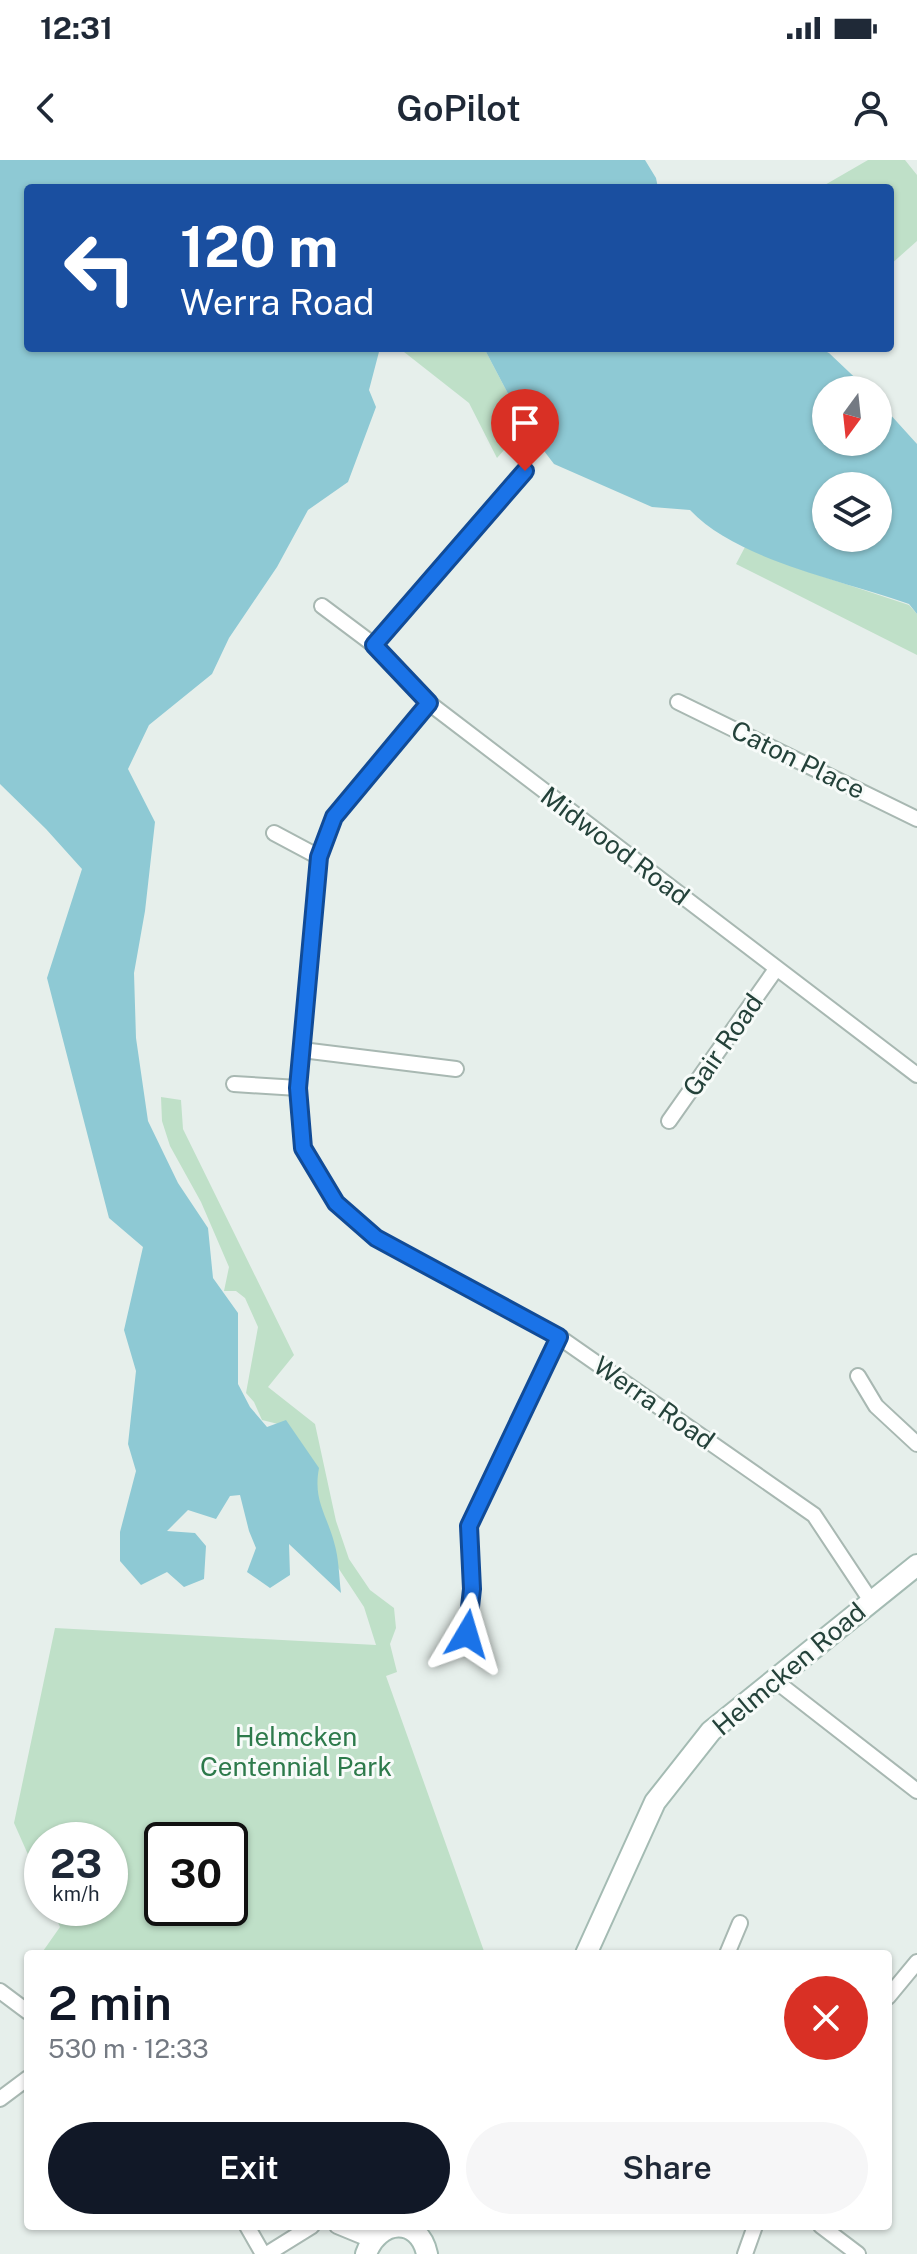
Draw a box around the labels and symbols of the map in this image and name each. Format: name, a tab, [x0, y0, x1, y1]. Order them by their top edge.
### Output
north arrow	[812, 376, 892, 456]
pin	[491, 389, 559, 471]
street label: Caton Place	[726, 714, 870, 805]
street label: Midwood Road	[535, 780, 696, 911]
street label: Gair Road	[676, 987, 769, 1102]
street label: Werra Road	[588, 1350, 721, 1456]
position arrow	[425, 1592, 509, 1676]
street label: Helmcken Road	[706, 1596, 872, 1742]
park label: Helmcken Centennial Park	[200, 1721, 392, 1782]
speed limit sign: 30	[144, 1822, 248, 1926]

